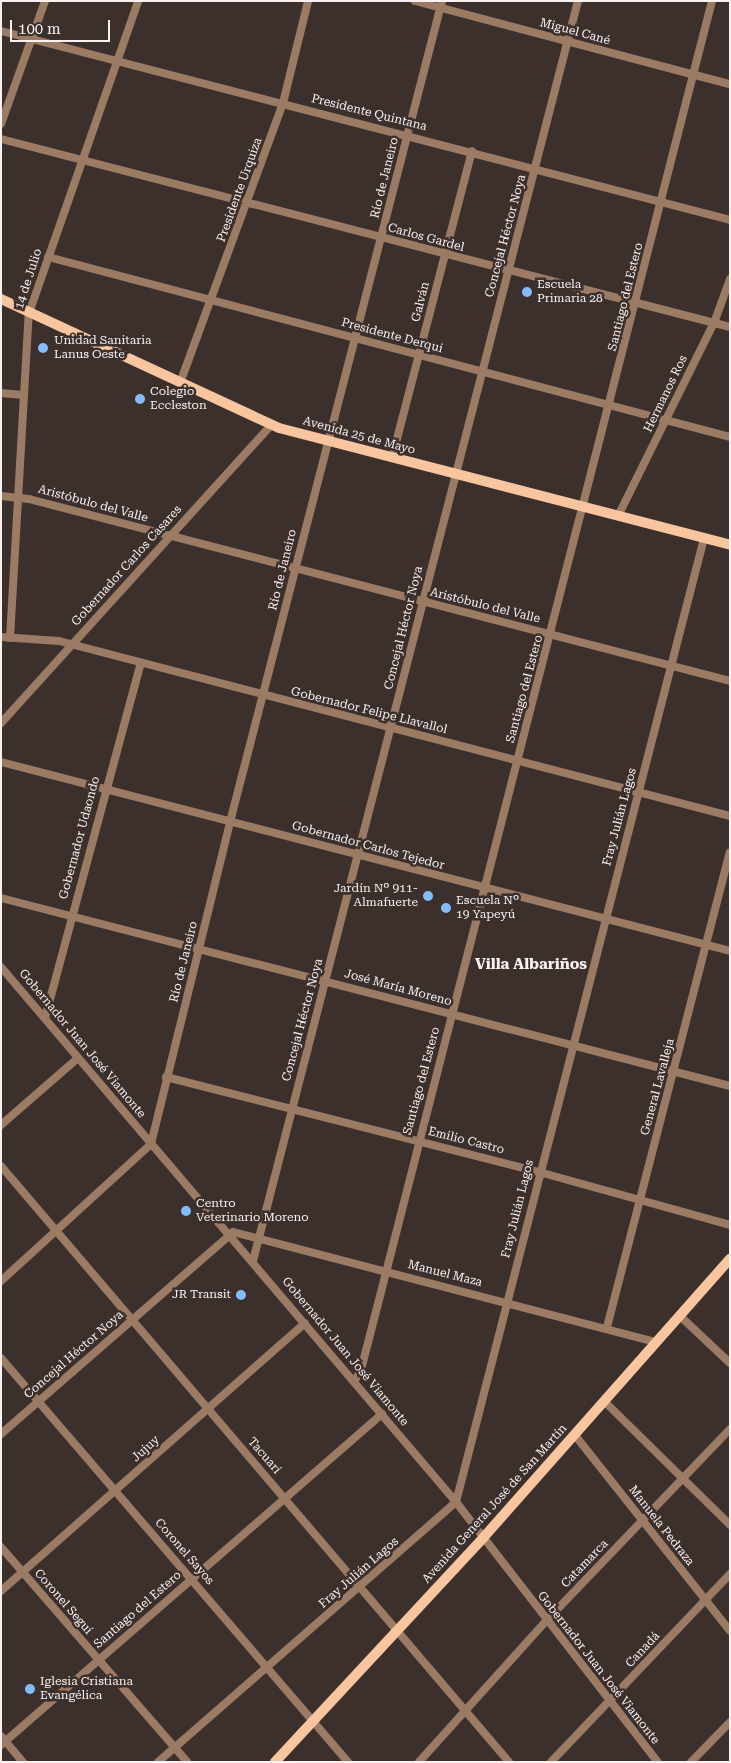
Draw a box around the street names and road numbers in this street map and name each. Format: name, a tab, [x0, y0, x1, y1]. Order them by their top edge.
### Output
street label: Miguel Cané	[538, 16, 612, 48]
street label: Presidente Quintana	[310, 92, 428, 134]
street label: Presidente Urquiza	[214, 136, 266, 244]
street label: Río de Janeiro	[368, 136, 402, 220]
street label: Concejal Héctor Noya	[483, 173, 529, 299]
street label: Carlos Gardel	[386, 221, 466, 255]
street label: Santiago del Estero	[606, 241, 646, 353]
street label: 14 de Julio	[12, 247, 46, 311]
street label: Galván	[409, 281, 433, 323]
street label: Presidente Derqui	[340, 316, 444, 356]
street label: Hermanos Ros	[641, 353, 691, 435]
street label: Avenida 25 de Mayo	[301, 414, 417, 458]
street label: Aristóbulo del Valle	[37, 482, 149, 526]
street label: Gobernador Carlos Casares	[69, 503, 185, 629]
street label: Río de Janeiro	[266, 528, 300, 612]
street label: Concejal Héctor Noya	[382, 565, 426, 691]
street label: Aristóbulo del Valle	[428, 585, 542, 627]
street label: Santiago del Estero	[504, 634, 546, 744]
street label: Gobernador Felipe Llavallol	[289, 685, 449, 737]
street label: Fray Julián Lagos	[600, 766, 640, 868]
street label: Gobernador Udaondo	[57, 775, 103, 901]
street label: Gobernador Carlos Tejedor	[290, 819, 446, 873]
street label: Río de Janeiro	[167, 920, 201, 1004]
street label: Concejal Héctor Noya	[280, 957, 326, 1083]
street label: Gobernador Juan José Viamonte	[16, 967, 148, 1121]
street label: José María Moreno	[343, 967, 453, 1009]
street label: Santiago del Estero	[401, 1026, 443, 1136]
street label: General Lavalleja	[638, 1037, 678, 1137]
street label: Emilio Castro	[426, 1125, 506, 1157]
street label: Fray Julián Lagos	[499, 1158, 537, 1260]
street label: Manuel Maza	[406, 1258, 484, 1290]
street label: Gobernador Juan José Viamonte	[279, 1275, 411, 1429]
street label: Concejal Héctor Noya	[21, 1308, 127, 1402]
street label: Avenida General José de San Martín	[420, 1422, 570, 1586]
street label: Jujuy	[129, 1433, 163, 1465]
street label: Tacuarí	[244, 1435, 284, 1477]
street label: Manuela Pedraza	[625, 1483, 697, 1569]
street label: Coronel Sayos	[151, 1516, 217, 1588]
street label: Fray Julián Lagos	[316, 1535, 402, 1611]
street label: Catamarca	[559, 1537, 611, 1591]
street label: Coronel Seguí	[31, 1567, 95, 1637]
street label: Santiago del Estero	[91, 1568, 185, 1652]
street label: Gobernador Juan José Viamonte	[534, 1589, 662, 1747]
street label: Canadá	[623, 1629, 663, 1671]

